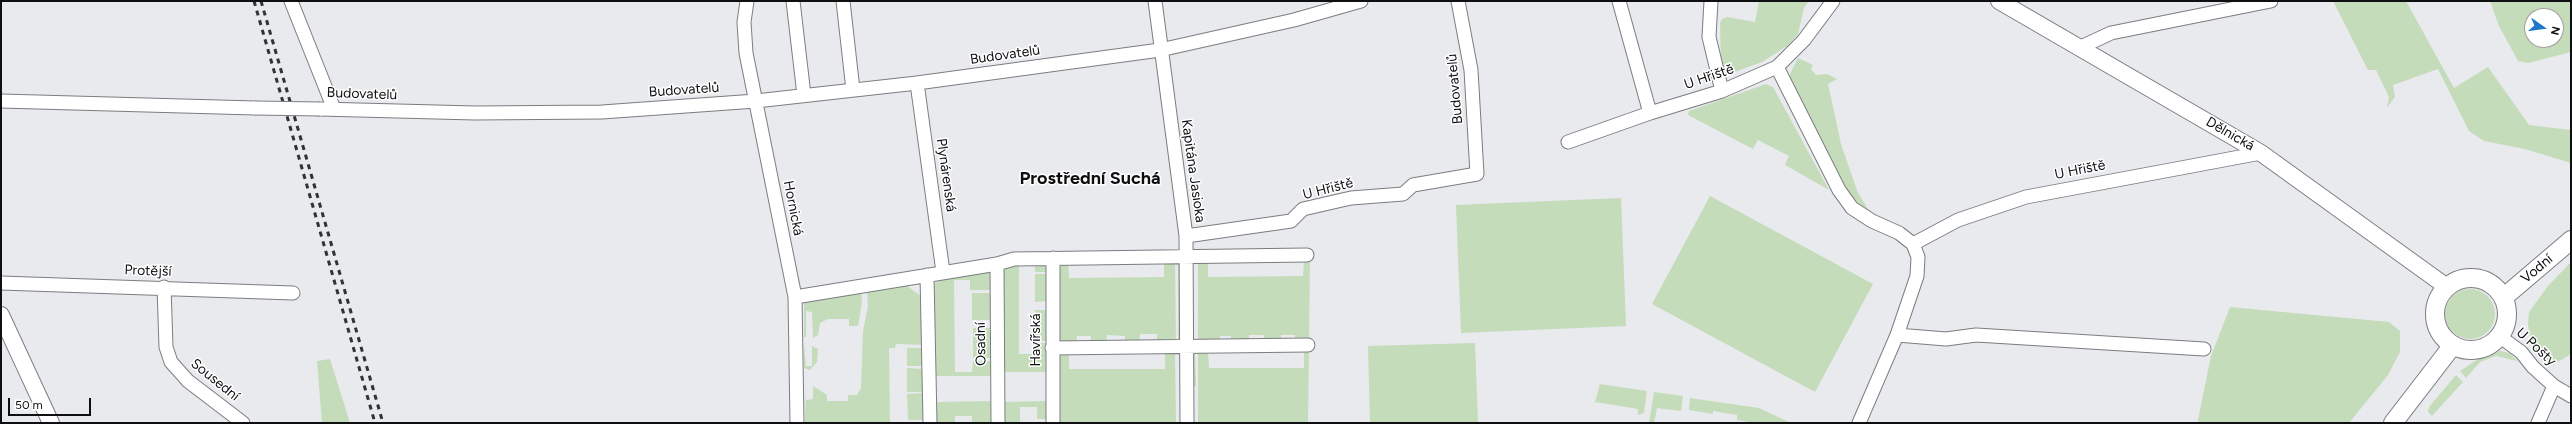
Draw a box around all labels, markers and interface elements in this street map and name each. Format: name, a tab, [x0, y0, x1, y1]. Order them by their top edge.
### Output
north arrow	[2524, 8, 2564, 48]
text: N	[2548, 25, 2562, 36]
street label: Budovatelů	[969, 42, 1041, 68]
street label: Budovatelů	[1444, 53, 1466, 125]
street label: U Hřiště	[1682, 61, 1736, 93]
street label: Budovatelů	[648, 79, 720, 101]
street label: Budovatelů	[326, 84, 398, 104]
street label: Dělnická	[2203, 114, 2257, 154]
street label: Kapitána Jasioka	[1177, 118, 1209, 224]
street label: Plynárenská	[933, 137, 959, 213]
street label: U Hřiště	[2053, 157, 2107, 183]
district label: Prostřední Suchá	[1019, 168, 1161, 190]
street label: U Hřiště	[1301, 175, 1355, 203]
street label: Hornická	[779, 179, 807, 237]
street label: Vodní	[2518, 251, 2556, 287]
street label: Protější	[124, 262, 172, 280]
street label: Havířská	[1028, 313, 1044, 367]
street label: Osadní	[972, 322, 990, 366]
street label: U Pošty	[2512, 324, 2560, 370]
street label: Sousední	[187, 355, 243, 405]
scale bar	[10, 390, 93, 416]
text: 50 m	[15, 398, 43, 412]

